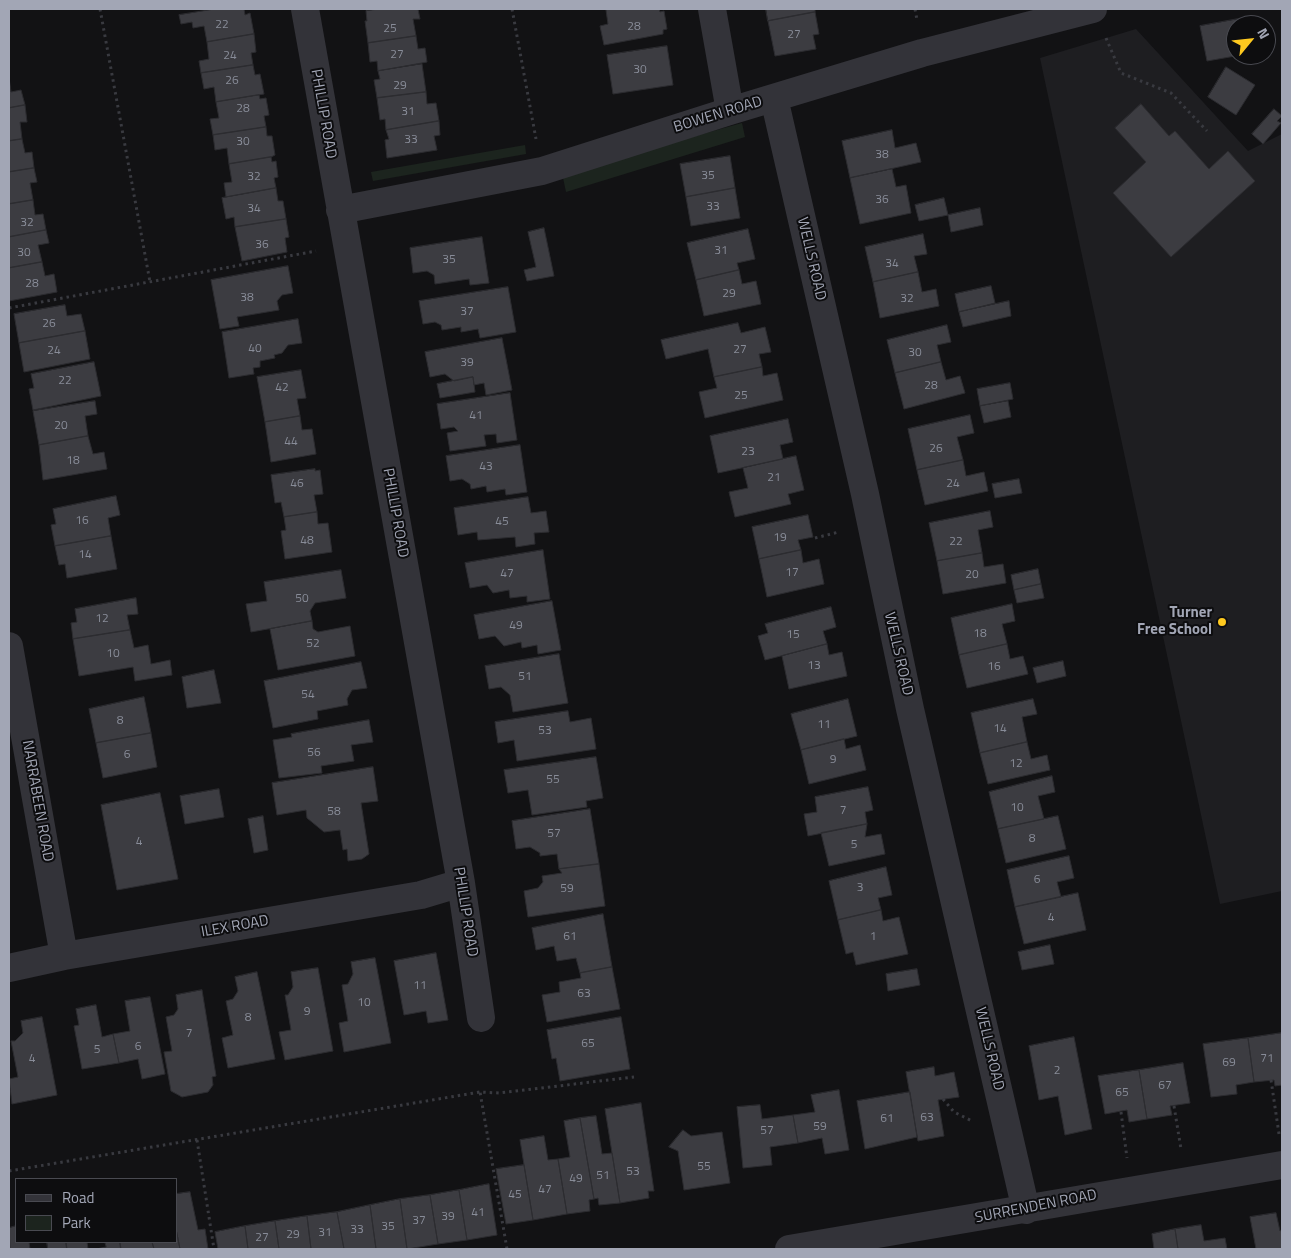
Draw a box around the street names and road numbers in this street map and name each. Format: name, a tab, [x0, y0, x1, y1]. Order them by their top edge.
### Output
street label: PHILLIP ROAD	[306, 68, 340, 160]
street label: BOWEN ROAD	[672, 93, 764, 137]
street label: WELLS ROAD	[793, 216, 829, 302]
street label: PHILLIP ROAD	[378, 467, 412, 559]
street label: WELLS ROAD	[880, 611, 916, 697]
street label: NARRABEEN ROAD	[17, 739, 57, 863]
street label: PHILLIP ROAD	[449, 866, 481, 958]
street label: ILEX ROAD	[200, 912, 270, 942]
street label: WELLS ROAD	[971, 1006, 1007, 1092]
street label: SURRENDEN ROAD	[974, 1186, 1098, 1228]

